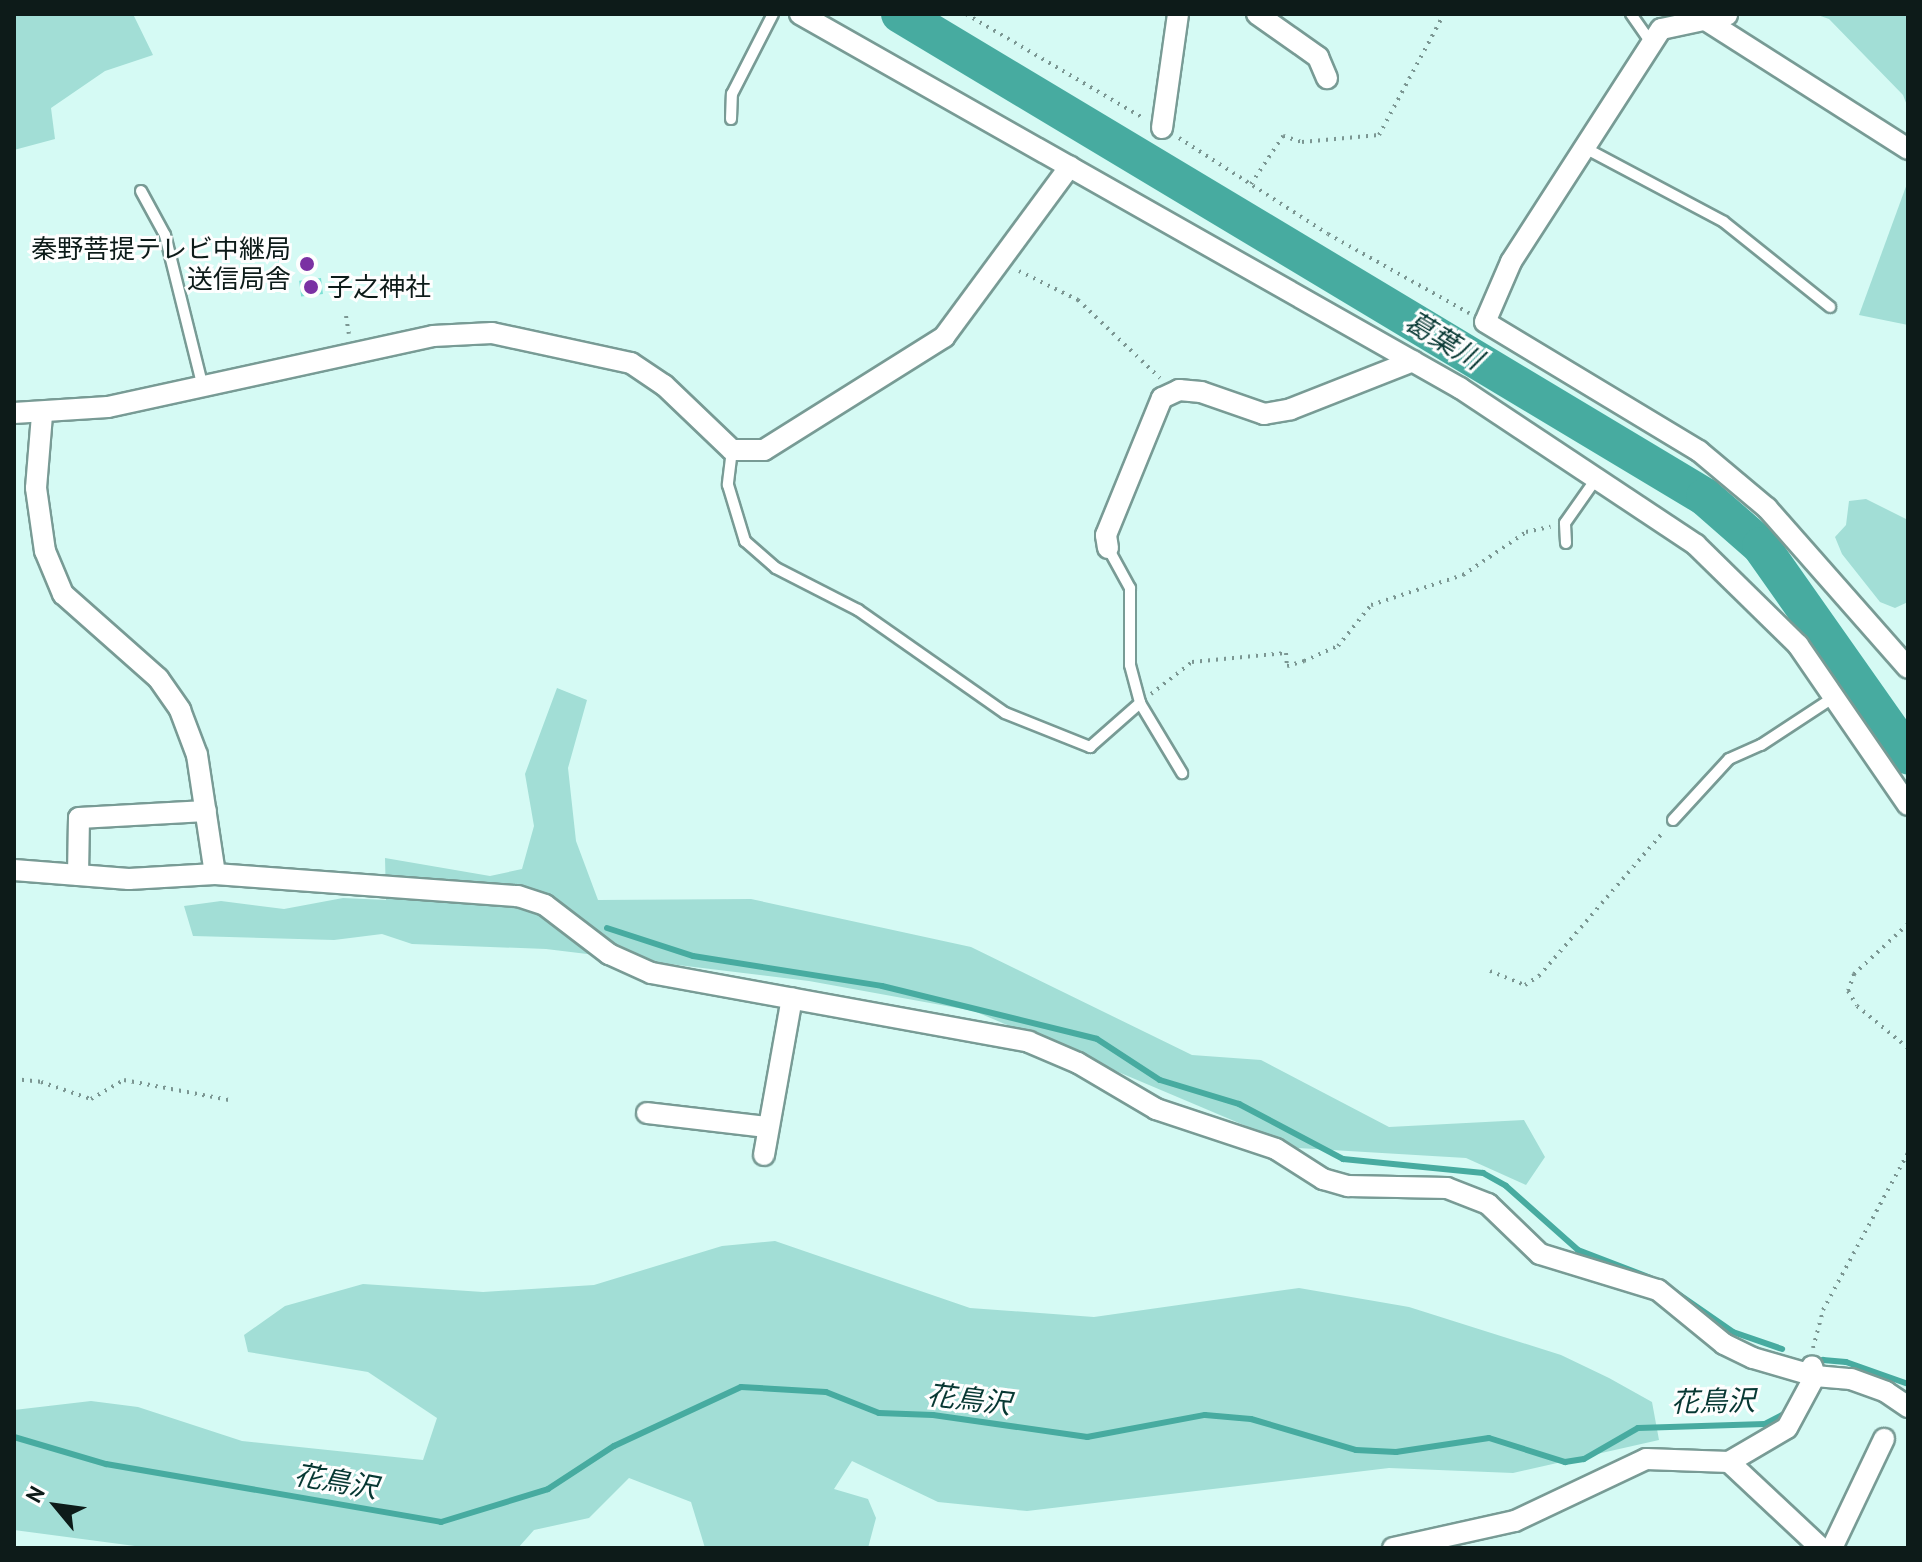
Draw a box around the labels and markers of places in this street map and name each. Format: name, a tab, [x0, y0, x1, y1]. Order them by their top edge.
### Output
place label: 秦野菩提テレビ中継局 送信局舎	[31, 233, 291, 294]
marker: 秦野菩提テレビ中継局 送信局舎	[298, 255, 316, 273]
place label: 子之神社	[327, 271, 431, 303]
marker: 子之神社	[302, 278, 320, 296]

